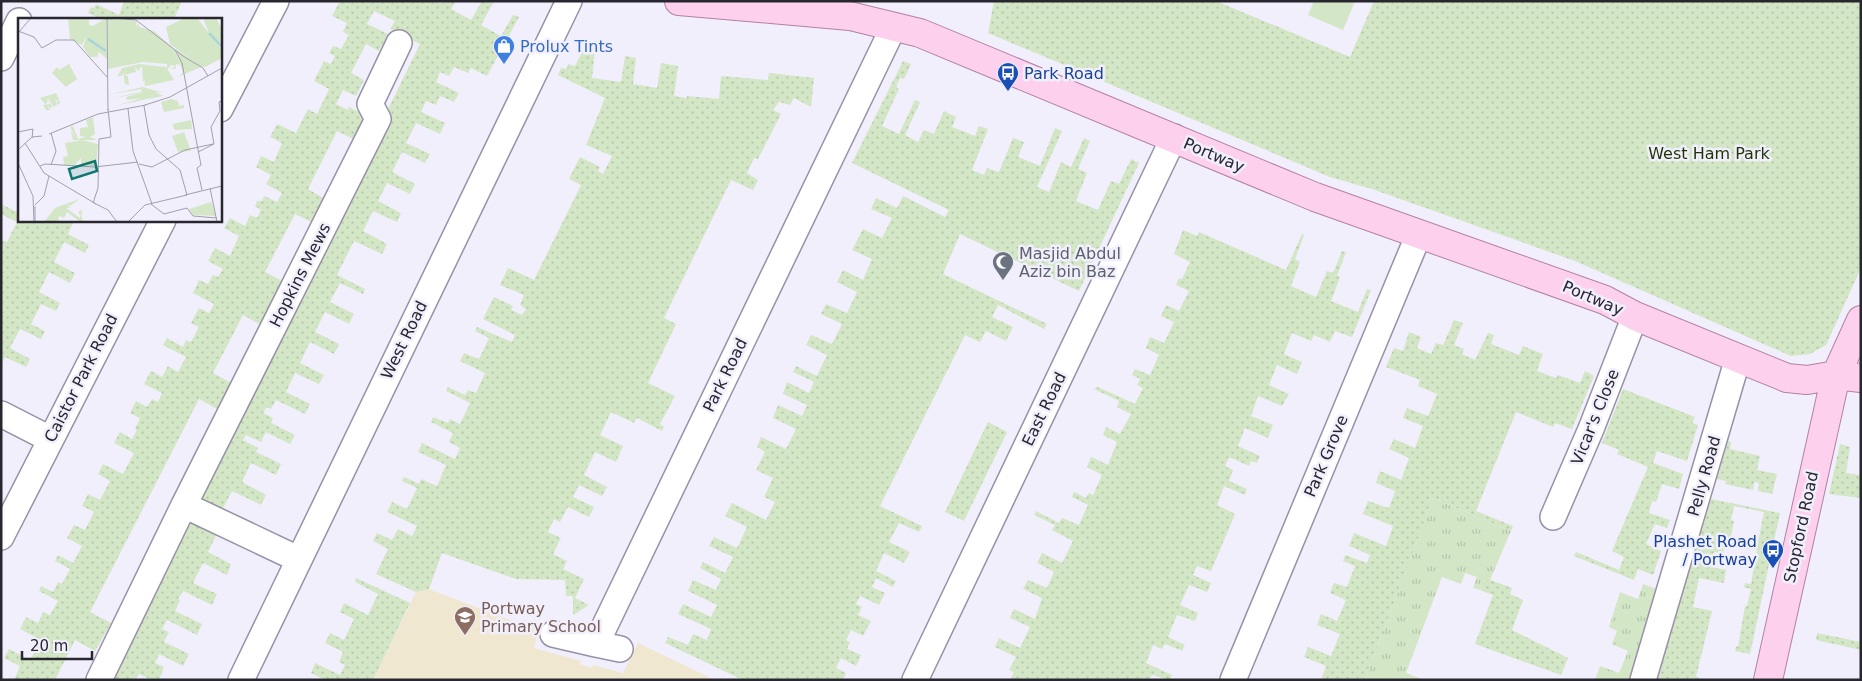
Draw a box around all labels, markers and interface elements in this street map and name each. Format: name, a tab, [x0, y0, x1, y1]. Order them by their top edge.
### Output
inset map	[18, 18, 221, 221]
shop icon: Prolux Tints	[492, 34, 516, 65]
place label: Prolux Tints	[520, 37, 613, 56]
bus stop icon: Park Road	[996, 61, 1020, 92]
place label: Park Road	[1024, 64, 1104, 83]
street label: Portway	[1181, 134, 1247, 176]
park label: West Ham Park	[1648, 144, 1770, 163]
street label: Hopkins Mews	[266, 220, 334, 330]
place label: Masjid Abdul Aziz bin Baz	[1019, 244, 1121, 281]
mosque icon: Masjid Abdul Aziz bin Baz	[991, 250, 1015, 281]
street label: Portway	[1560, 277, 1626, 319]
street label: West Road	[377, 298, 431, 382]
street label: Caistor Park Road	[40, 311, 122, 445]
street label: Park Road	[699, 335, 751, 415]
street label: Vicar's Close	[1567, 366, 1623, 468]
street label: East Road	[1018, 369, 1070, 449]
street label: Park Grove	[1300, 412, 1352, 500]
street label: Pelly Road	[1683, 434, 1725, 518]
street label: Stopford Road	[1780, 470, 1822, 584]
place label: Plashet Road / Portway	[1653, 532, 1757, 569]
bus stop icon: Plashet Road / Portway	[1761, 538, 1785, 569]
place label: Portway Primary School	[481, 599, 601, 636]
school or university icon: Portway Primary School	[453, 605, 477, 636]
scale bar	[22, 628, 92, 660]
text: 20 m	[30, 637, 68, 655]

